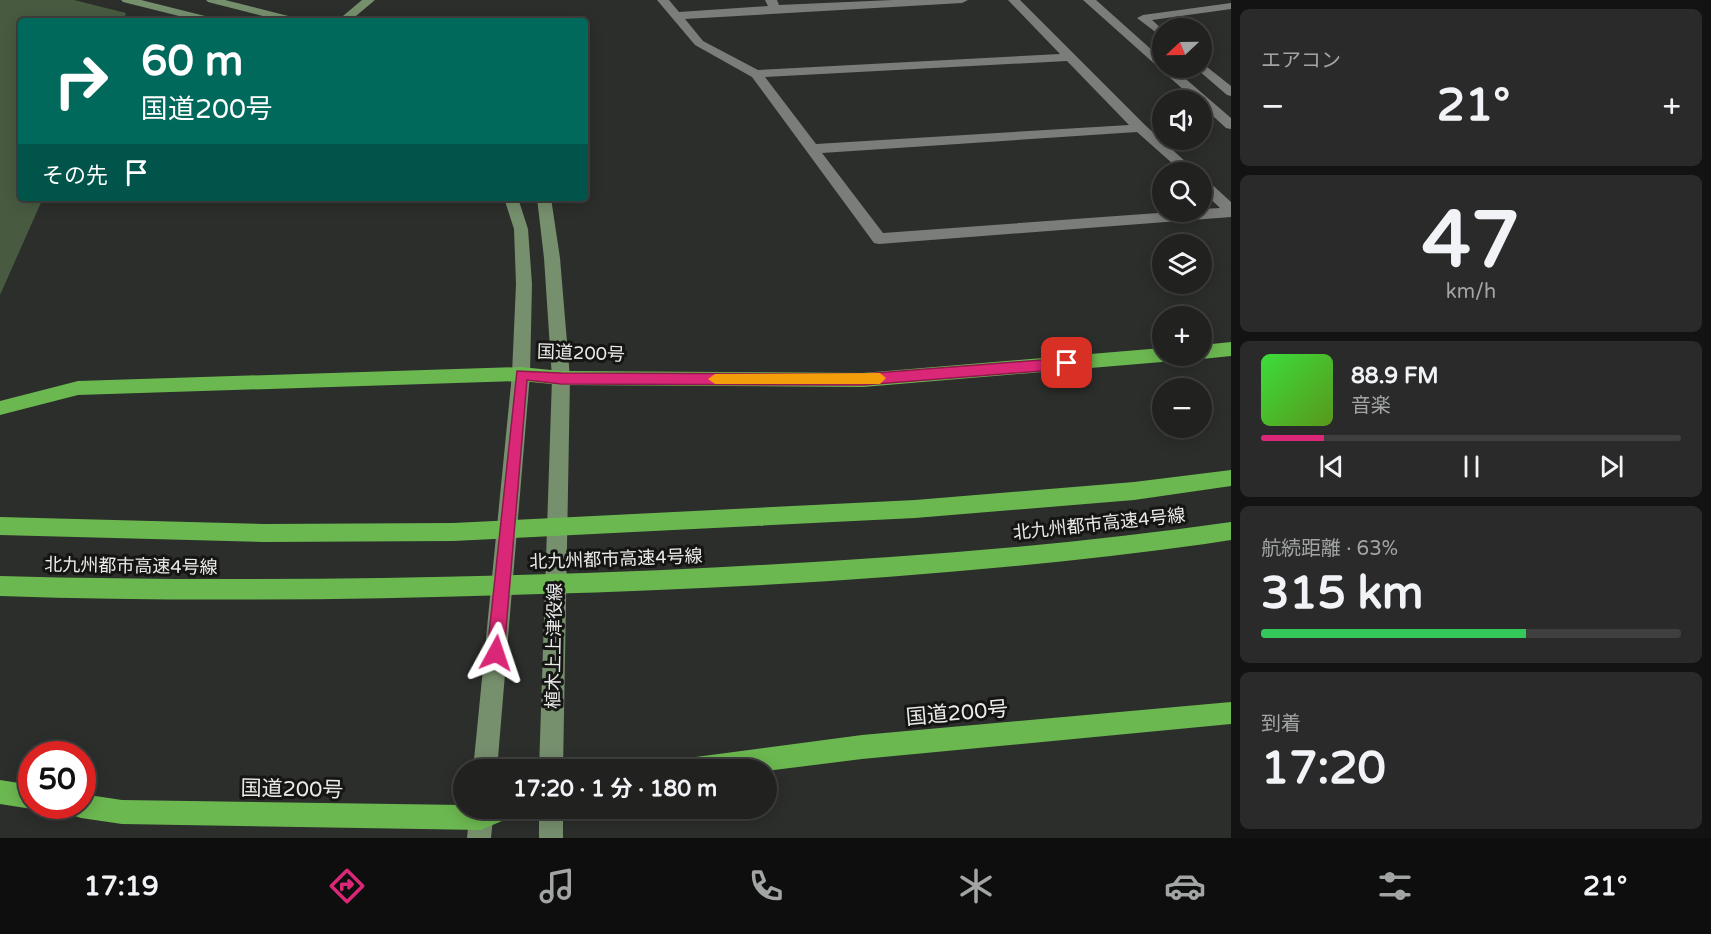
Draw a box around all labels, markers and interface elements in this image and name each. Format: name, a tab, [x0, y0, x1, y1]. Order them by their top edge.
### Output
north arrow	[1152, 18, 1212, 78]
map controls	[1152, 18, 1212, 438]
text: 60 m	[141, 36, 243, 87]
icon: right	[42, 42, 120, 120]
text: エアコン	[1261, 49, 1341, 73]
text: 21°	[1437, 79, 1510, 133]
text: −	[1261, 87, 1285, 126]
text: +	[1662, 87, 1681, 126]
button: sound	[1152, 90, 1212, 150]
text: 国道200号	[141, 93, 273, 126]
icon: arrive	[120, 156, 153, 189]
button: search	[1152, 162, 1212, 222]
text: その先	[42, 163, 108, 189]
text: 47	[1422, 194, 1520, 288]
button: layers	[1152, 234, 1212, 294]
text: km/h	[1446, 280, 1496, 304]
button: +	[1152, 306, 1212, 366]
pin	[1041, 337, 1092, 388]
street label: 国道200号	[537, 340, 625, 366]
icon: arrive	[1050, 346, 1083, 379]
text: 88.9 FM	[1351, 363, 1439, 389]
button: −	[1152, 378, 1212, 438]
text: 音楽	[1351, 394, 1391, 418]
icon: previous	[1315, 450, 1348, 483]
icon: pause	[1455, 450, 1488, 483]
icon: next	[1595, 450, 1628, 483]
street label: 北九州都市高速4号線	[1012, 504, 1186, 544]
text: 航続距離 · 63%	[1261, 537, 1398, 561]
street label: 北九州都市高速4号線	[529, 545, 703, 573]
street label: 北九州都市高速4号線	[44, 553, 218, 579]
text: 315 km	[1261, 567, 1423, 621]
street label: 植木上上津役線	[542, 583, 566, 709]
position arrow	[464, 621, 528, 685]
street label: 国道200号	[905, 697, 1009, 730]
text: 到着	[1261, 712, 1301, 736]
speed limit sign: 50	[18, 741, 96, 819]
text: 17:20	[1261, 742, 1386, 796]
street label: 国道200号	[240, 776, 343, 803]
text: 17:20 · 1 分 · 180 m	[513, 776, 717, 802]
icon: directions	[326, 865, 368, 907]
icon: music	[536, 865, 578, 907]
icon: phone	[745, 865, 787, 907]
icon: climate	[955, 865, 997, 907]
icon: car	[1164, 865, 1206, 907]
icon: filters	[1374, 865, 1416, 907]
text: 17:19	[84, 870, 159, 903]
text: 21°	[1583, 870, 1627, 903]

